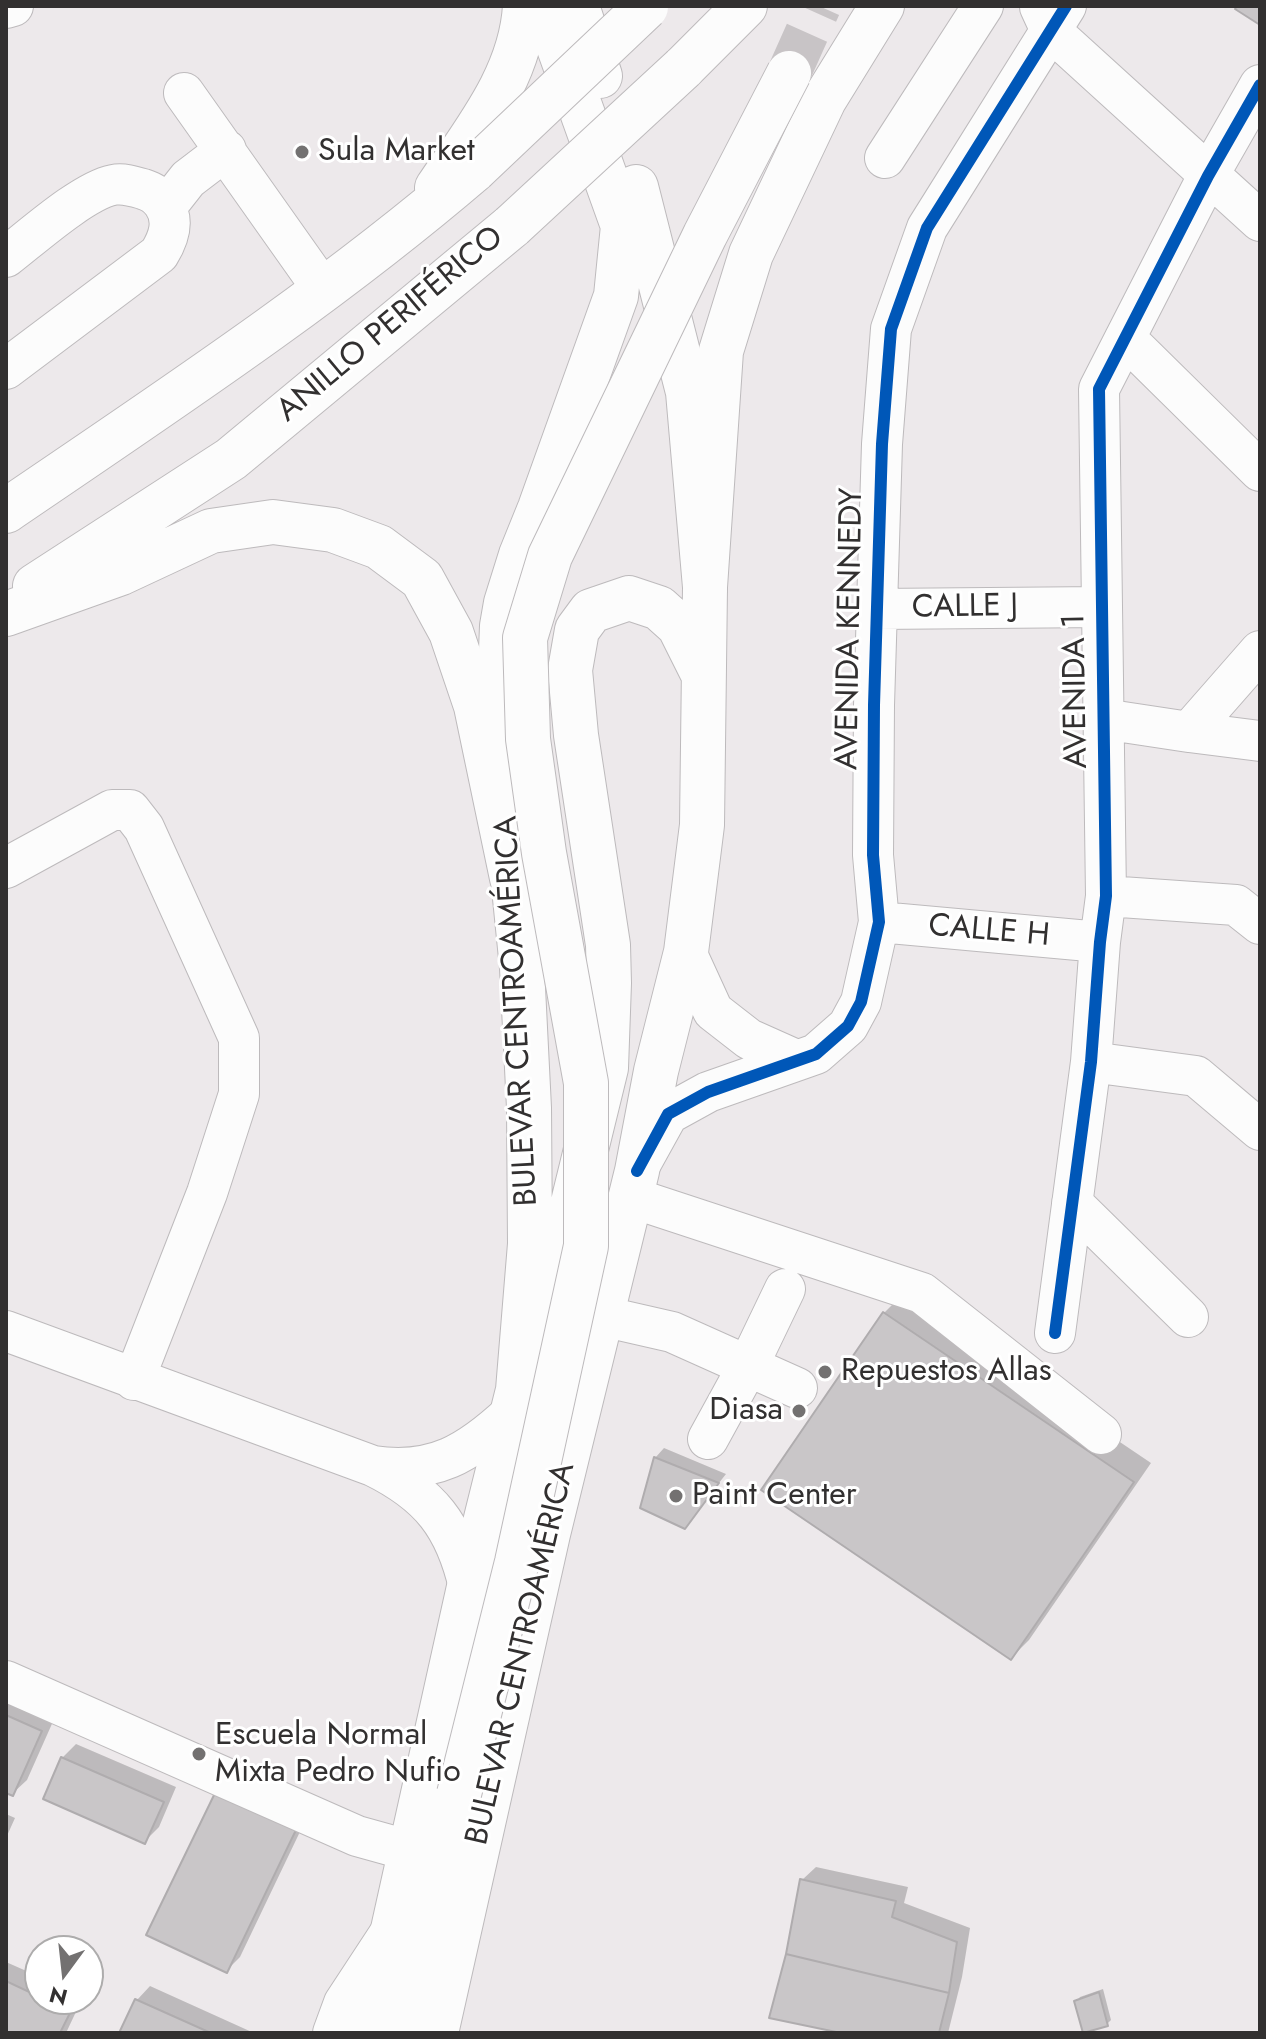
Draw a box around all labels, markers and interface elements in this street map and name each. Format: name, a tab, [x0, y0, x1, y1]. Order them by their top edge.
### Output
place label: Sula Market	[318, 133, 475, 171]
marker: Sula Market	[293, 143, 311, 161]
street label: ANILLO PERIFÉRICO	[270, 219, 512, 431]
street label: AVENIDA KENNEDY	[829, 487, 873, 771]
street label: CALLE J	[912, 588, 1018, 628]
street label: AVENIDA 1	[1056, 613, 1098, 769]
street label: BULEVAR CENTROAMÉRICA	[489, 815, 547, 1207]
street label: CALLE H	[927, 908, 1051, 956]
place label: Repuestos Allas	[841, 1353, 1052, 1391]
marker: Repuestos Allas	[816, 1363, 834, 1381]
place label: Diasa	[709, 1392, 783, 1430]
marker: Diasa	[790, 1402, 808, 1420]
street label: BULEVAR CENTROAMÉRICA	[459, 1459, 585, 1849]
place label: Paint Center	[692, 1477, 857, 1515]
marker: Paint Center	[667, 1487, 685, 1505]
place label: Escuela Normal Mixta Pedro Nufio	[215, 1717, 461, 1792]
marker: Escuela Normal Mixta Pedro Nufio	[190, 1745, 208, 1763]
north arrow	[24, 1935, 104, 2015]
text: N	[46, 1979, 71, 2014]

